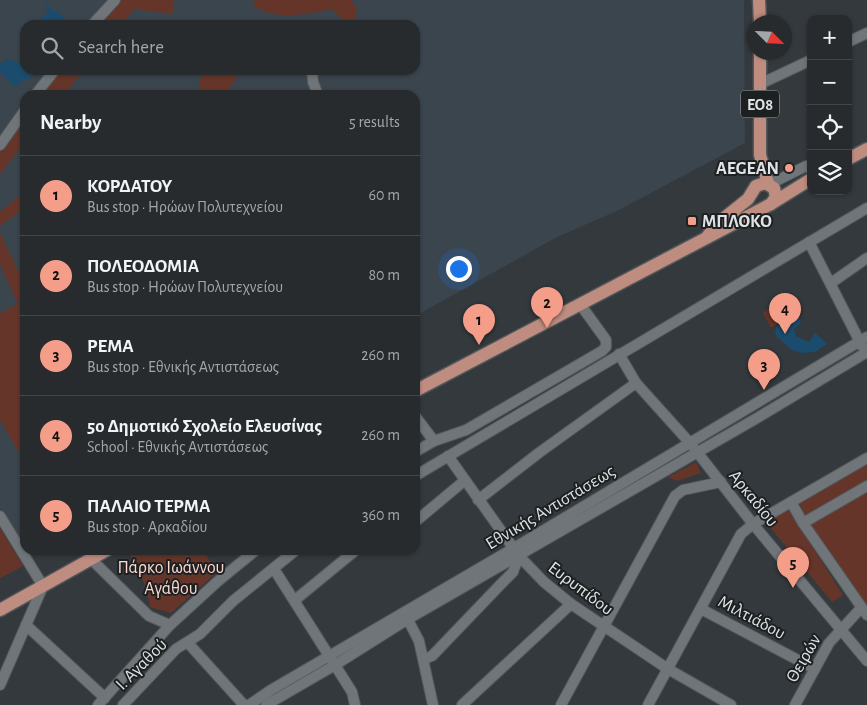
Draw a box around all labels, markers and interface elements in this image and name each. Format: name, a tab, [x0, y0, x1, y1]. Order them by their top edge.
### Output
north arrow	[747, 15, 792, 60]
map controls	[807, 15, 852, 195]
button: +	[807, 15, 852, 60]
search box	[20, 20, 420, 75]
icon: search	[38, 34, 66, 62]
text: Search here	[78, 38, 164, 57]
button: −	[807, 60, 852, 105]
road number: ΕΟ8	[741, 90, 779, 118]
button: locate	[807, 105, 852, 150]
text: Nearby	[40, 112, 101, 133]
text: 5 results	[349, 114, 400, 130]
button: layers	[807, 150, 852, 195]
place label: AEGEAN	[716, 160, 779, 178]
marker: AEGEAN	[783, 162, 795, 174]
text: ΚΟΡΔΑΤΟΥ	[87, 177, 172, 196]
text: 1	[53, 187, 59, 203]
text: 60 m	[369, 187, 400, 203]
text: Bus stop · Ηρώων Πολυτεχνείου	[87, 199, 283, 215]
place label: ΜΠΛΟΚΟ	[702, 213, 772, 231]
marker: ΜΠΛΟΚΟ	[686, 215, 698, 227]
your location	[446, 256, 472, 282]
text: ΠΟΛΕΟΔΟΜΙΑ	[87, 257, 199, 276]
text: 2	[52, 267, 60, 283]
text: 80 m	[369, 267, 400, 283]
text: Bus stop · Ηρώων Πολυτεχνείου	[87, 279, 283, 295]
pin: 2	[531, 287, 563, 328]
pin: 4	[769, 293, 801, 334]
pin: 1	[463, 304, 495, 345]
text: ΡΕΜΑ	[87, 337, 134, 356]
text: 3	[53, 347, 59, 363]
text: 260 m	[361, 347, 400, 363]
pin: 3	[748, 349, 780, 390]
text: Bus stop · Εθνικής Αντιστάσεως	[87, 359, 279, 375]
text: 5ο Δημοτικό Σχολείο Ελευσίνας	[87, 417, 322, 436]
text: 4	[52, 427, 60, 443]
text: 260 m	[361, 427, 400, 443]
text: School · Εθνικής Αντιστάσεως	[87, 439, 268, 455]
street label: Εθνικής Αντιστάσεως	[483, 462, 618, 554]
street label: Αρκαδίου	[725, 466, 782, 530]
text: ΠΑΛΑΙΟ ΤΕΡΜΑ	[87, 497, 210, 516]
text: 5	[53, 507, 59, 523]
text: 360 m	[362, 507, 400, 523]
text: Bus stop · Αρκαδίου	[87, 519, 208, 535]
pin: 5	[777, 547, 809, 588]
street label: Ευρυπίδου	[545, 558, 617, 619]
park label: Πάρκο Ιωάννου Αγάθου	[118, 559, 224, 598]
street label: Μιλτιάδου	[715, 593, 788, 643]
street label: Θειρών	[783, 631, 825, 686]
street label: Ι. Αγαθού	[112, 635, 171, 694]

